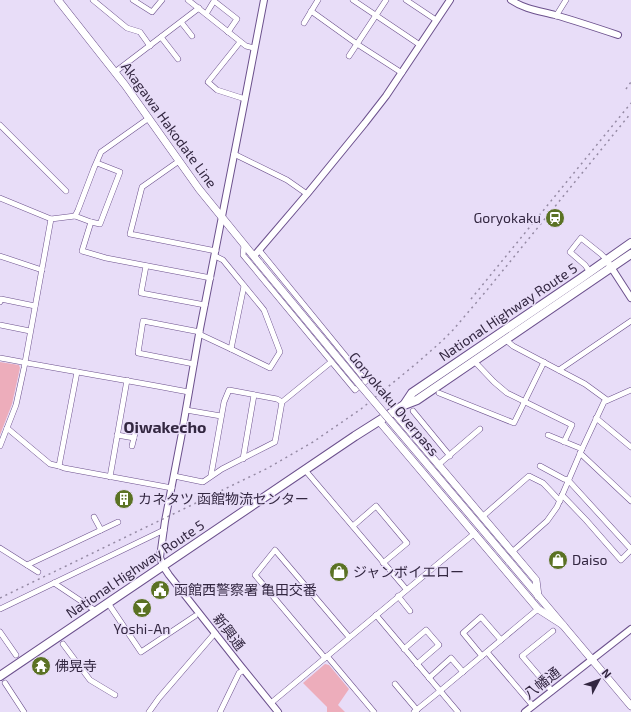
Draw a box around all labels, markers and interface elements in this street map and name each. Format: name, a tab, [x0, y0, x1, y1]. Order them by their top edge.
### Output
street label: Akagawa Hakodate Line	[118, 59, 221, 191]
station icon: Goryokaku	[544, 207, 566, 229]
place label: Goryokaku	[473, 209, 541, 226]
street label: National Highway Route 5	[435, 259, 580, 364]
street label: Goryokaku Overpass	[346, 348, 443, 459]
district label: Oiwakecho	[124, 417, 206, 436]
building icon: カネタツ 函館物流センター	[113, 488, 135, 510]
place label: カネタツ 函館物流センター	[138, 490, 309, 507]
street label: National Highway Route 5	[62, 516, 207, 621]
shop icon: Daiso	[547, 549, 569, 571]
place label: Daiso	[572, 551, 608, 568]
shop icon: ジャンボイエロー	[328, 561, 350, 583]
place label: ジャンボイエロー	[353, 563, 464, 580]
public building icon: 函館西警察署 亀田交番	[149, 579, 171, 601]
place label: 函館西警察署 亀田交番	[174, 581, 317, 598]
bar icon: Yoshi-An	[131, 597, 153, 619]
street label: 新興通	[210, 610, 249, 653]
place label: Yoshi-An	[114, 620, 170, 637]
temple icon: 佛晃寺	[30, 655, 52, 677]
place label: 佛晃寺	[55, 657, 97, 674]
north arrow	[579, 660, 619, 700]
street label: 八幡通	[520, 663, 563, 702]
text: N	[599, 666, 614, 680]

